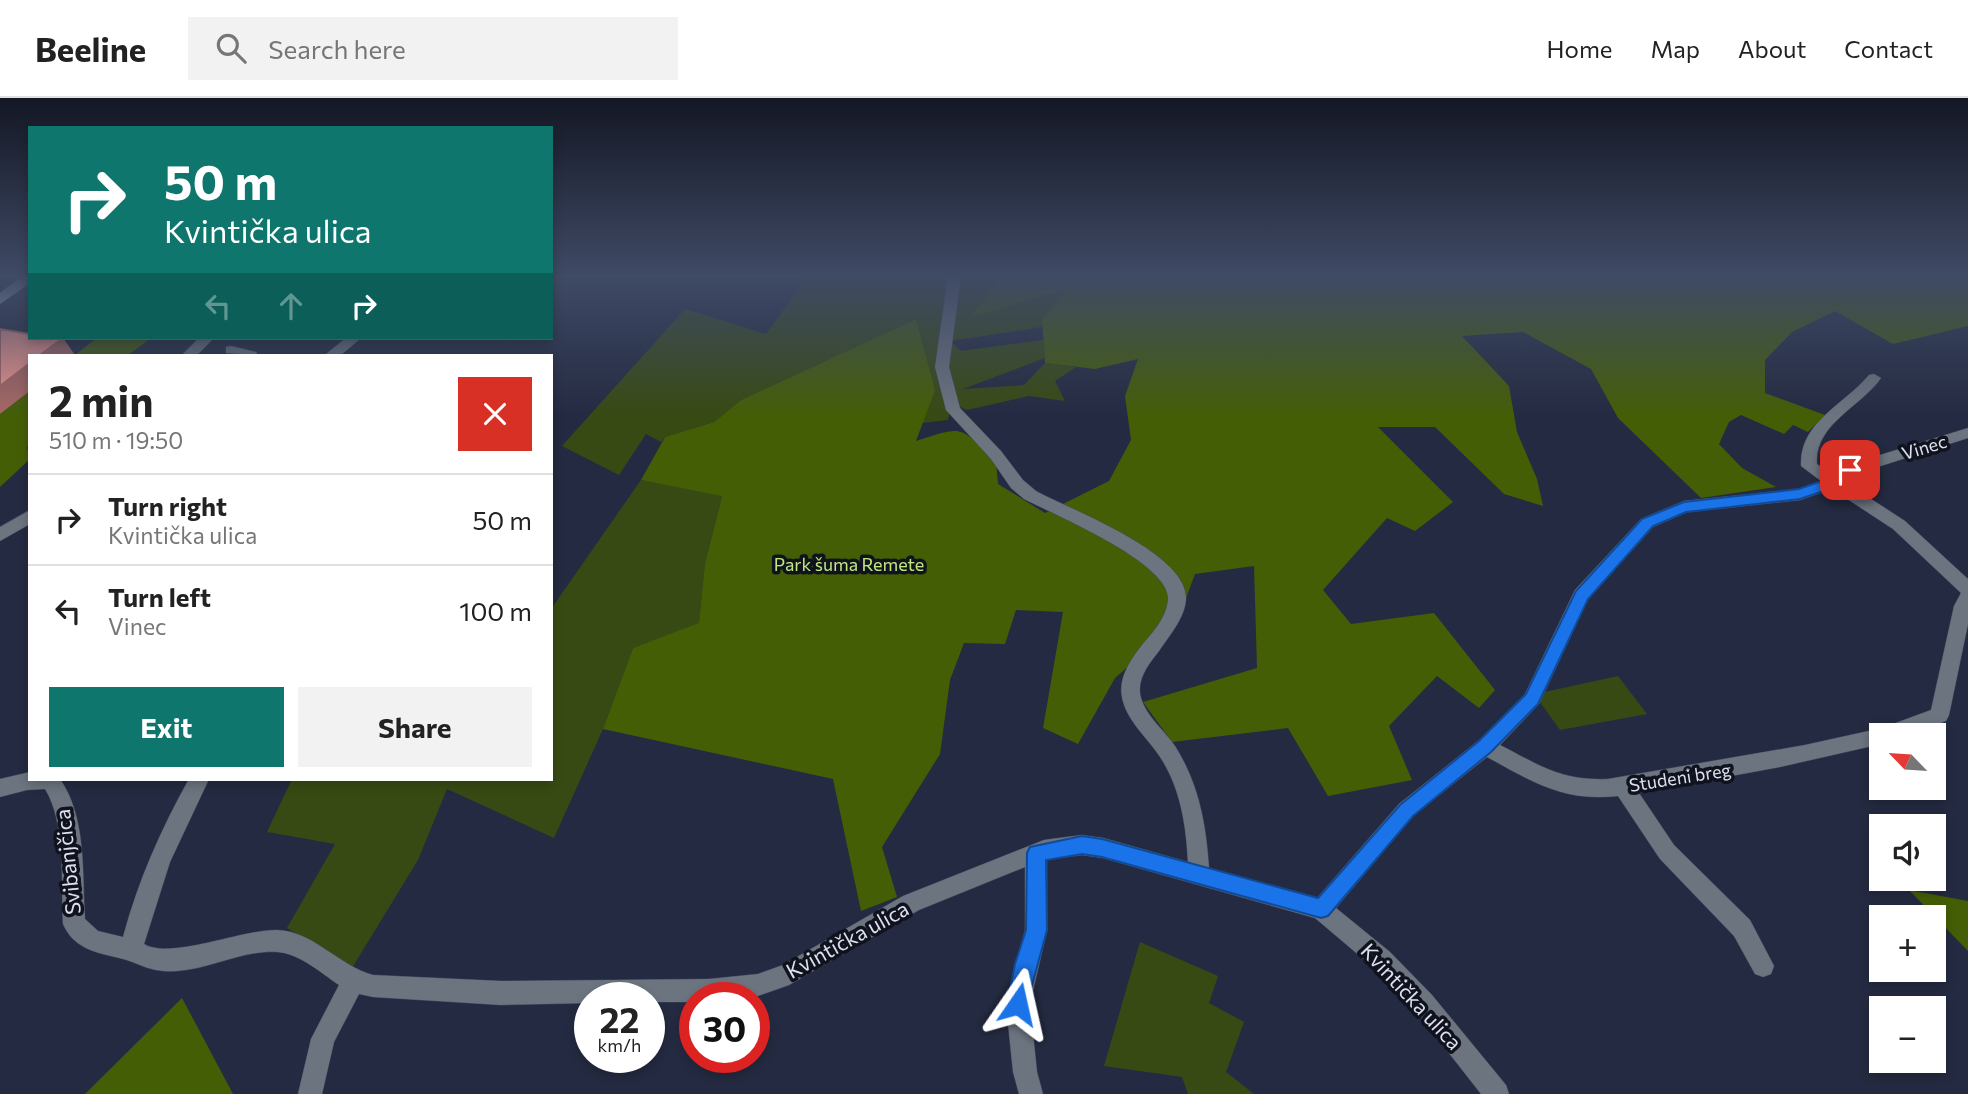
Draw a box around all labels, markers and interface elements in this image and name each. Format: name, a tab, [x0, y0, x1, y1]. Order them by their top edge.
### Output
search box	[188, 17, 678, 80]
text: Beeline	[35, 28, 146, 69]
icon: search	[212, 29, 250, 67]
text: Search here	[268, 33, 406, 64]
text: Home	[1547, 34, 1613, 63]
text: Map	[1651, 34, 1700, 63]
text: About	[1738, 34, 1806, 63]
text: Contact	[1844, 34, 1933, 63]
text: 50 m	[164, 150, 277, 210]
icon: right	[49, 154, 140, 245]
text: Kvintička ulica	[164, 210, 372, 250]
icon: left	[199, 287, 237, 325]
icon: ahead	[272, 287, 310, 325]
icon: right	[345, 287, 383, 325]
text: 2 min	[49, 374, 154, 426]
button: close	[458, 377, 532, 451]
text: 510 m · 19:50	[49, 426, 183, 454]
street label: Vinec	[1899, 430, 1949, 464]
pin	[1820, 440, 1880, 500]
icon: arrive	[1831, 451, 1869, 489]
text: Turn right	[108, 490, 227, 521]
icon: right	[49, 501, 87, 539]
text: 50 m	[472, 504, 532, 535]
text: Kvintička ulica	[108, 521, 257, 549]
park label: Park šuma Remete	[774, 553, 924, 575]
text: Turn left	[108, 581, 211, 612]
icon: left	[49, 592, 87, 630]
text: 100 m	[459, 595, 532, 626]
text: Vinec	[108, 612, 166, 640]
button: Exit	[49, 687, 284, 767]
button: Share	[298, 687, 532, 767]
north arrow	[1869, 723, 1946, 800]
map controls	[1869, 723, 1946, 1073]
street label: Studeni breg	[1627, 758, 1733, 796]
street label: Svibanjčica	[49, 808, 85, 916]
button: sound	[1869, 814, 1946, 891]
street label: Kvintička ulica	[781, 895, 913, 983]
button: +	[1869, 905, 1946, 982]
street label: Kvintička ulica	[1356, 938, 1468, 1054]
position arrow	[981, 967, 1055, 1041]
speed limit sign: 30	[679, 982, 770, 1073]
button: −	[1869, 996, 1946, 1073]
text: 22	[600, 997, 639, 1040]
text: km/h	[598, 1034, 641, 1056]

